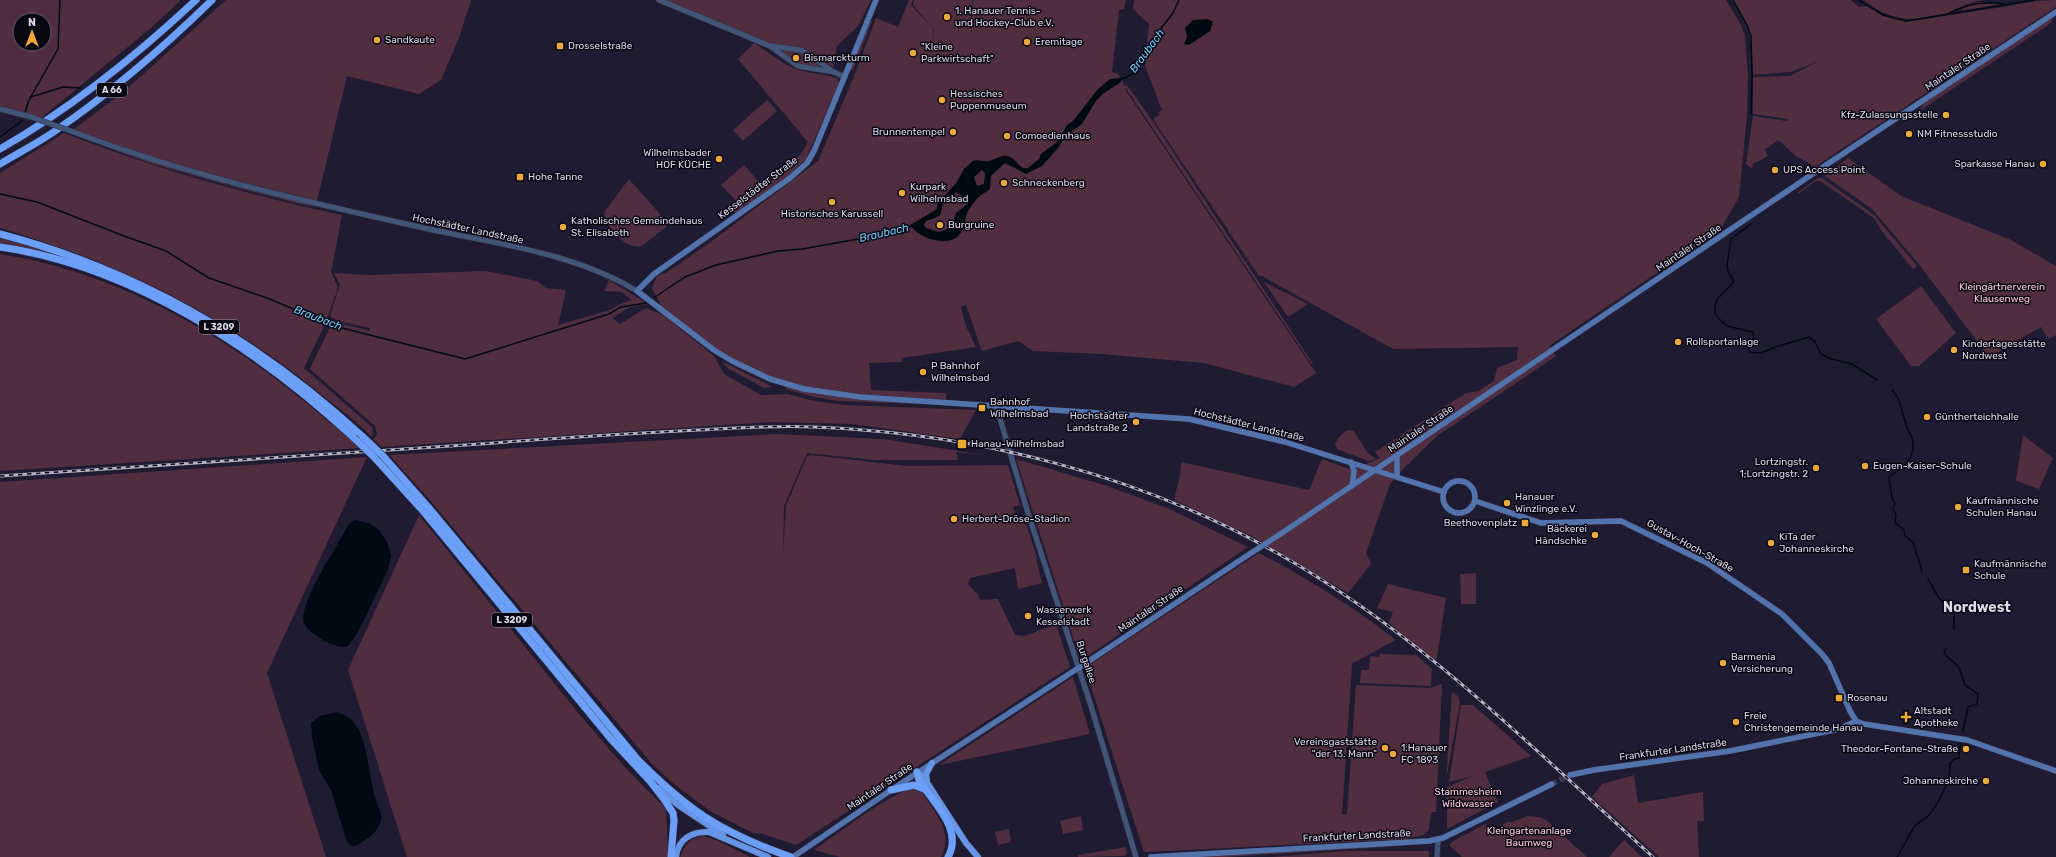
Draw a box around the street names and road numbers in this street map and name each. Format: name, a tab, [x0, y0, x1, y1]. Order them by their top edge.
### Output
street label: Maintaler Straße	[1923, 40, 1993, 93]
road number: A 66	[97, 83, 127, 97]
street label: Kesselstädter Straße	[716, 154, 800, 222]
street label: Hochstädter Landstraße	[411, 211, 525, 247]
street label: Maintaler Straße	[1654, 221, 1724, 274]
road number: L 3209	[199, 320, 239, 334]
street label: Maintaler Straße	[1386, 402, 1456, 455]
street label: Hochstädter Landstraße	[1193, 405, 1306, 445]
street label: Gustav-Hoch-Straße	[1645, 517, 1736, 575]
street label: Maintaler Straße	[1116, 582, 1186, 635]
road number: L 3209	[492, 613, 532, 627]
street label: Burgallee	[1074, 639, 1099, 685]
street label: Frankfurter Landstraße	[1619, 736, 1728, 763]
street label: Maintaler Straße	[845, 760, 915, 813]
street label: Frankfurter Landstraße	[1303, 827, 1412, 845]

